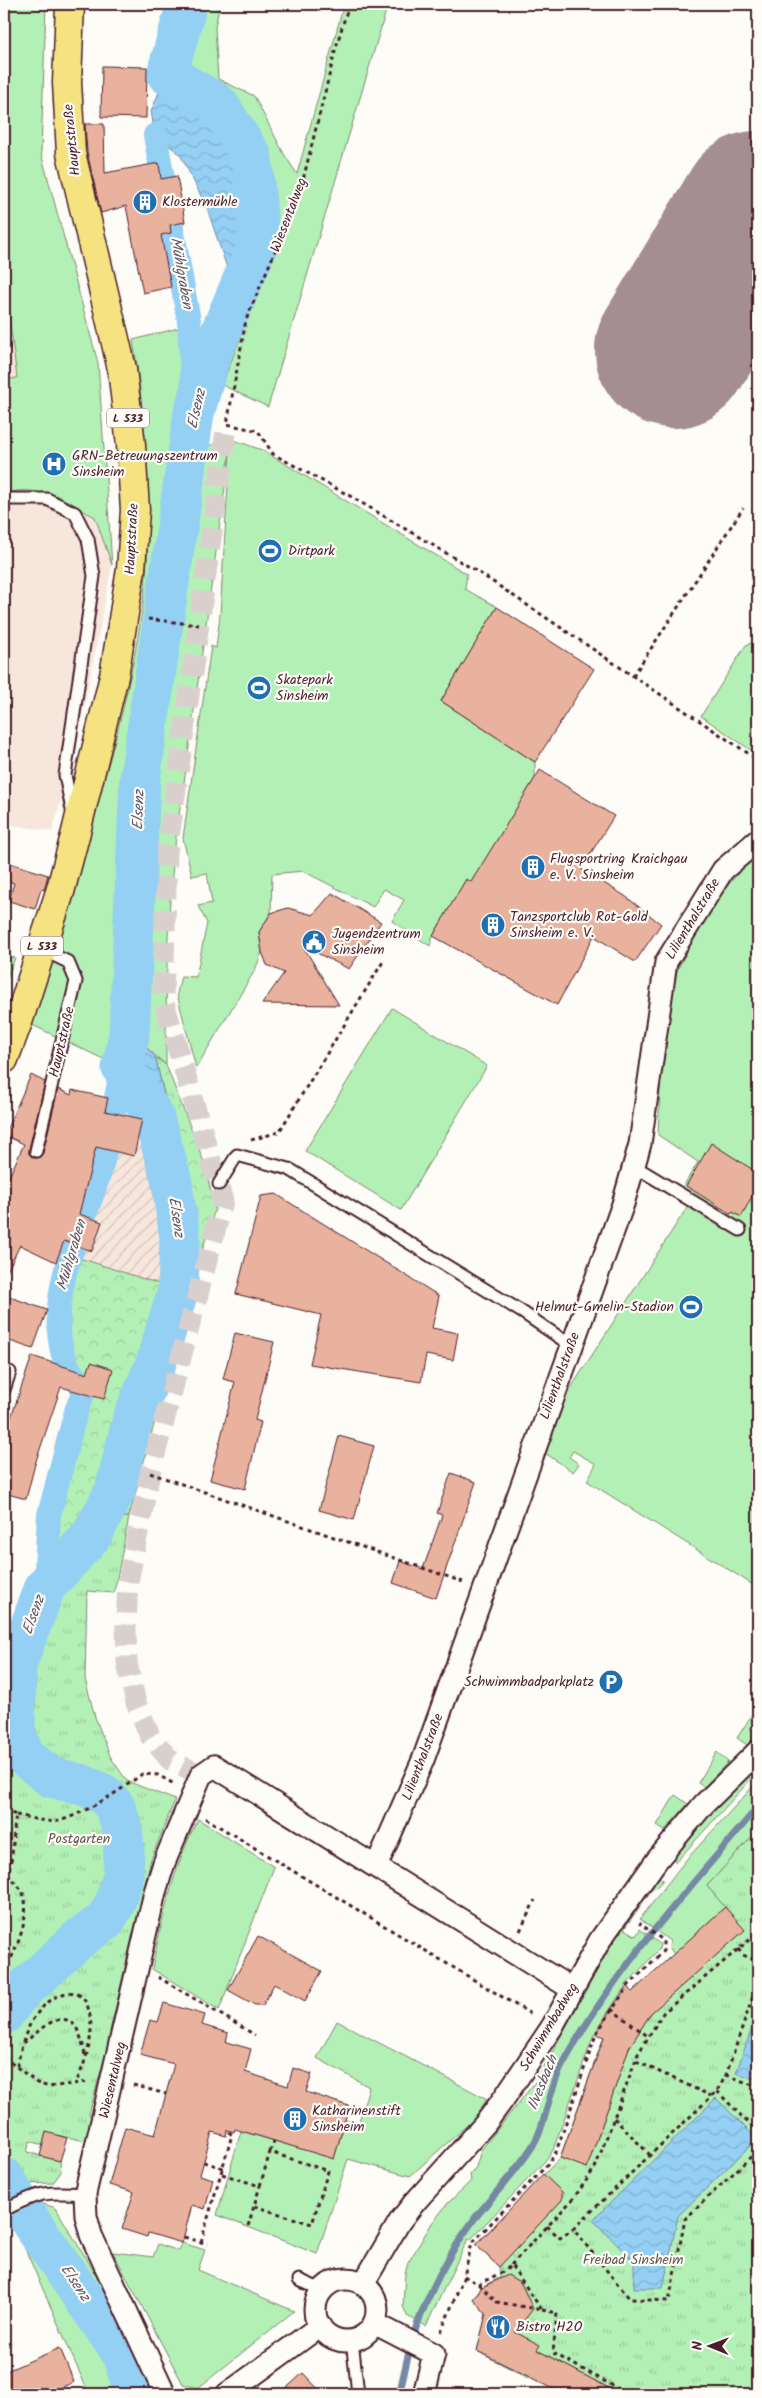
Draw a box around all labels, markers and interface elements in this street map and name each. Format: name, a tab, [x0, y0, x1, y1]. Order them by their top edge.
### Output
street label: Hauptstraße	[57, 102, 87, 177]
street label: Wiesentalweg	[265, 175, 313, 255]
building icon: Klostermühle	[132, 189, 158, 215]
place label: Klostermühle	[162, 191, 238, 213]
water label: Mühlgraben	[163, 235, 199, 312]
water label: Elsenz	[181, 385, 214, 431]
road number: L 533	[107, 408, 149, 428]
place label: GRN-Betreuungszentrum Sinsheim	[72, 445, 218, 483]
hospital icon: GRN-Betreuungszentrum Sinsheim	[41, 451, 67, 477]
street label: Hauptstraße	[119, 502, 145, 575]
sports icon: Dirtpark	[257, 538, 283, 564]
place label: Dirtpark	[288, 540, 335, 562]
place label: Skatepark Sinsheim	[276, 669, 333, 707]
sports icon: Skatepark Sinsheim	[246, 675, 272, 701]
water label: Elsenz	[126, 788, 152, 831]
place label: Flugsportring Kraichgau e. V. Sinsheim	[550, 848, 688, 886]
building icon: Flugsportring Kraichgau e. V. Sinsheim	[520, 854, 546, 880]
street label: Lilienthalstraße	[660, 874, 726, 964]
place label: Tanzsportclub Rot-Gold Sinsheim e. V.	[510, 906, 649, 944]
building icon: Tanzsportclub Rot-Gold Sinsheim e. V.	[480, 912, 506, 938]
place label: Jugendzentrum Sinsheim	[332, 923, 421, 961]
public building icon: Jugendzentrum Sinsheim	[301, 929, 327, 955]
road number: L 533	[21, 936, 63, 956]
street label: Hauptstraße	[43, 1004, 81, 1079]
water label: Elsenz	[161, 1195, 191, 1240]
water label: Mühlgraben	[50, 1216, 94, 1293]
sports icon: Helmut-Gmelin-Stadion	[678, 1294, 704, 1320]
place label: Helmut-Gmelin-Stadion	[535, 1296, 674, 1318]
street label: Lilienthalstraße	[534, 1329, 586, 1423]
water label: Elsenz	[16, 1591, 53, 1638]
parking icon: Schwimmbadparkplatz	[598, 1669, 624, 1695]
place label: Schwimmbadparkplatz	[464, 1671, 594, 1693]
street label: Lilienthalstraße	[396, 1710, 450, 1804]
park label: Postgarten	[48, 1828, 110, 1850]
street label: Schwimmbadweg	[514, 1979, 584, 2075]
street label: Wiesentalweg	[93, 2039, 133, 2121]
water label: Ilvesbach	[521, 2050, 566, 2114]
place label: Katharinenstift Sinsheim	[312, 2100, 401, 2138]
building icon: Katharinenstift Sinsheim	[282, 2106, 308, 2132]
park label: Freibad Sinsheim	[583, 2249, 683, 2271]
water label: Elsenz	[54, 2260, 97, 2308]
restaurant icon: Bistro H2O	[485, 2314, 511, 2340]
place label: Bistro H2O	[516, 2316, 583, 2338]
north arrow	[684, 2320, 734, 2370]
text: N	[687, 2341, 709, 2350]

